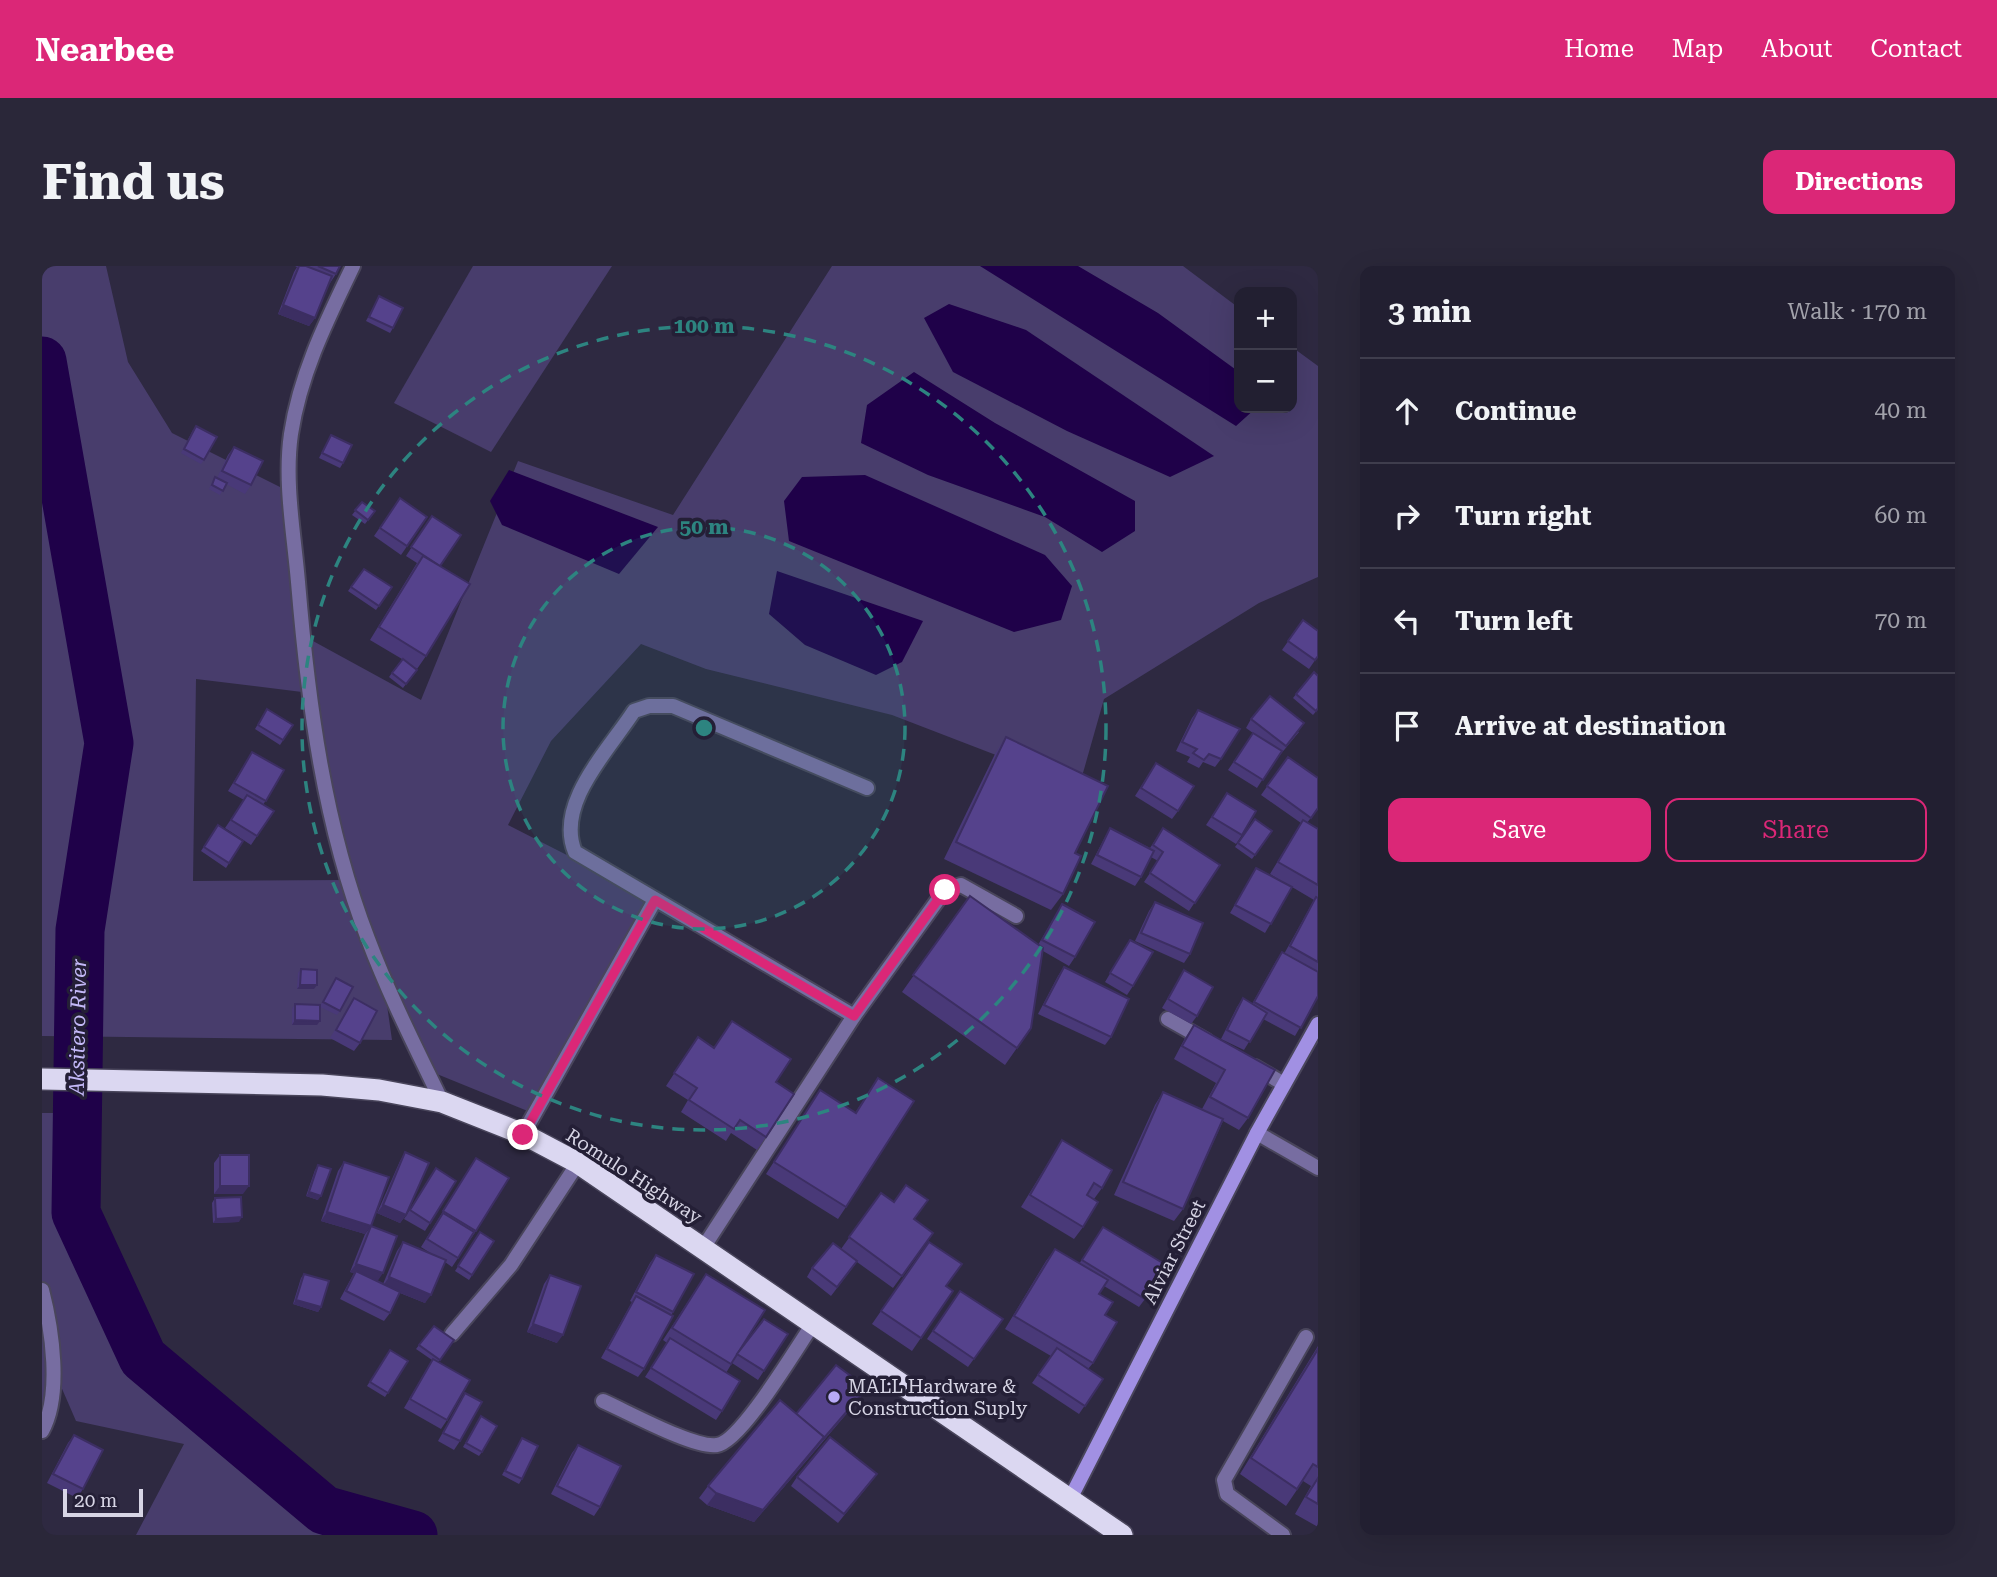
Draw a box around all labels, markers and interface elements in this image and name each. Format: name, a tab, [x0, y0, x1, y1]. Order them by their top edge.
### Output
text: Nearbee	[35, 30, 174, 69]
text: Home	[1564, 35, 1634, 63]
text: Map	[1672, 35, 1723, 63]
text: About	[1761, 35, 1832, 63]
text: Contact	[1870, 35, 1962, 63]
button: Directions	[1763, 150, 1955, 214]
text: Find us	[42, 154, 225, 211]
map controls	[1234, 287, 1297, 413]
button: +	[1234, 287, 1297, 350]
text: 3 min	[1388, 294, 1471, 329]
text: Walk · 170 m	[1788, 298, 1927, 325]
text: 100 m	[674, 314, 734, 338]
button: −	[1234, 350, 1297, 413]
icon: ahead	[1388, 392, 1426, 430]
text: Continue	[1455, 396, 1577, 426]
text: 40 m	[1874, 397, 1927, 424]
icon: right	[1388, 497, 1426, 535]
text: Turn right	[1455, 501, 1591, 531]
text: 60 m	[1874, 502, 1927, 529]
text: 50 m	[679, 515, 729, 539]
icon: left	[1388, 602, 1426, 640]
text: Turn left	[1455, 606, 1573, 636]
text: 70 m	[1874, 607, 1927, 634]
icon: arrive	[1388, 707, 1426, 745]
text: Arrive at destination	[1455, 711, 1726, 741]
centre of rings	[692, 716, 716, 740]
button: Save	[1388, 798, 1651, 862]
button: Share	[1665, 798, 1927, 862]
route start	[929, 874, 960, 905]
water label: Aksitero River	[65, 958, 91, 1098]
route end	[507, 1119, 538, 1150]
street label: Romulo Highway	[562, 1124, 707, 1229]
street label: Alviar Street	[1138, 1196, 1210, 1308]
place label: MALL Hardware & Construction Suply	[848, 1375, 1028, 1420]
marker: MALL Hardware & Construction Suply	[826, 1389, 842, 1405]
scale bar	[63, 1486, 144, 1518]
text: 20 m	[74, 1489, 117, 1512]

